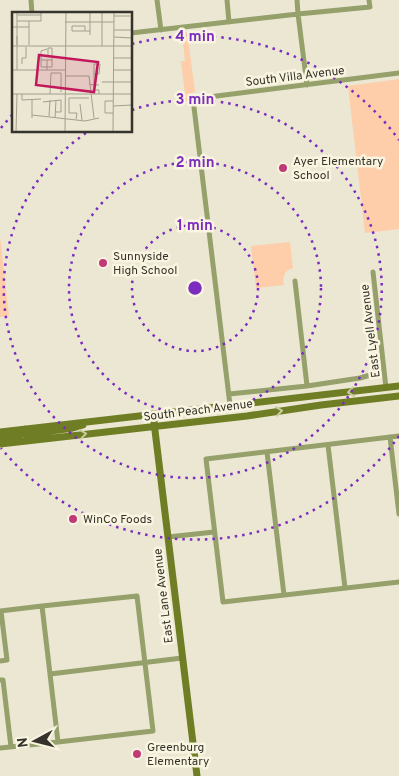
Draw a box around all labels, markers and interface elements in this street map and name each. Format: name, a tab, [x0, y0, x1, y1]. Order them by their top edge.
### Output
inset map	[12, 12, 132, 132]
text: 4 min	[175, 28, 215, 47]
street label: South Villa Avenue	[245, 63, 346, 91]
text: 3 min	[175, 91, 215, 110]
text: 2 min	[175, 154, 215, 173]
place label: Ayer Elementary School	[293, 154, 383, 184]
marker: Ayer Elementary School	[277, 162, 289, 174]
text: 1 min	[177, 217, 213, 236]
place label: Sunnyside High School	[113, 249, 177, 279]
marker: Sunnyside High School	[97, 257, 109, 269]
centre of rings	[186, 279, 204, 297]
street label: East Lyell Avenue	[357, 283, 385, 379]
one-way arrow	[346, 386, 354, 397]
street label: South Peach Avenue	[143, 396, 254, 426]
one-way arrow	[275, 406, 284, 416]
one-way arrow	[79, 429, 87, 440]
place label: WinCo Foods	[83, 512, 152, 528]
marker: WinCo Foods	[67, 513, 79, 525]
street label: East Lane Avenue	[150, 548, 178, 644]
north arrow	[10, 716, 60, 766]
text: N	[15, 736, 33, 748]
place label: Greenburg Elementary	[147, 740, 209, 770]
marker: Greenburg Elementary	[131, 748, 143, 760]

